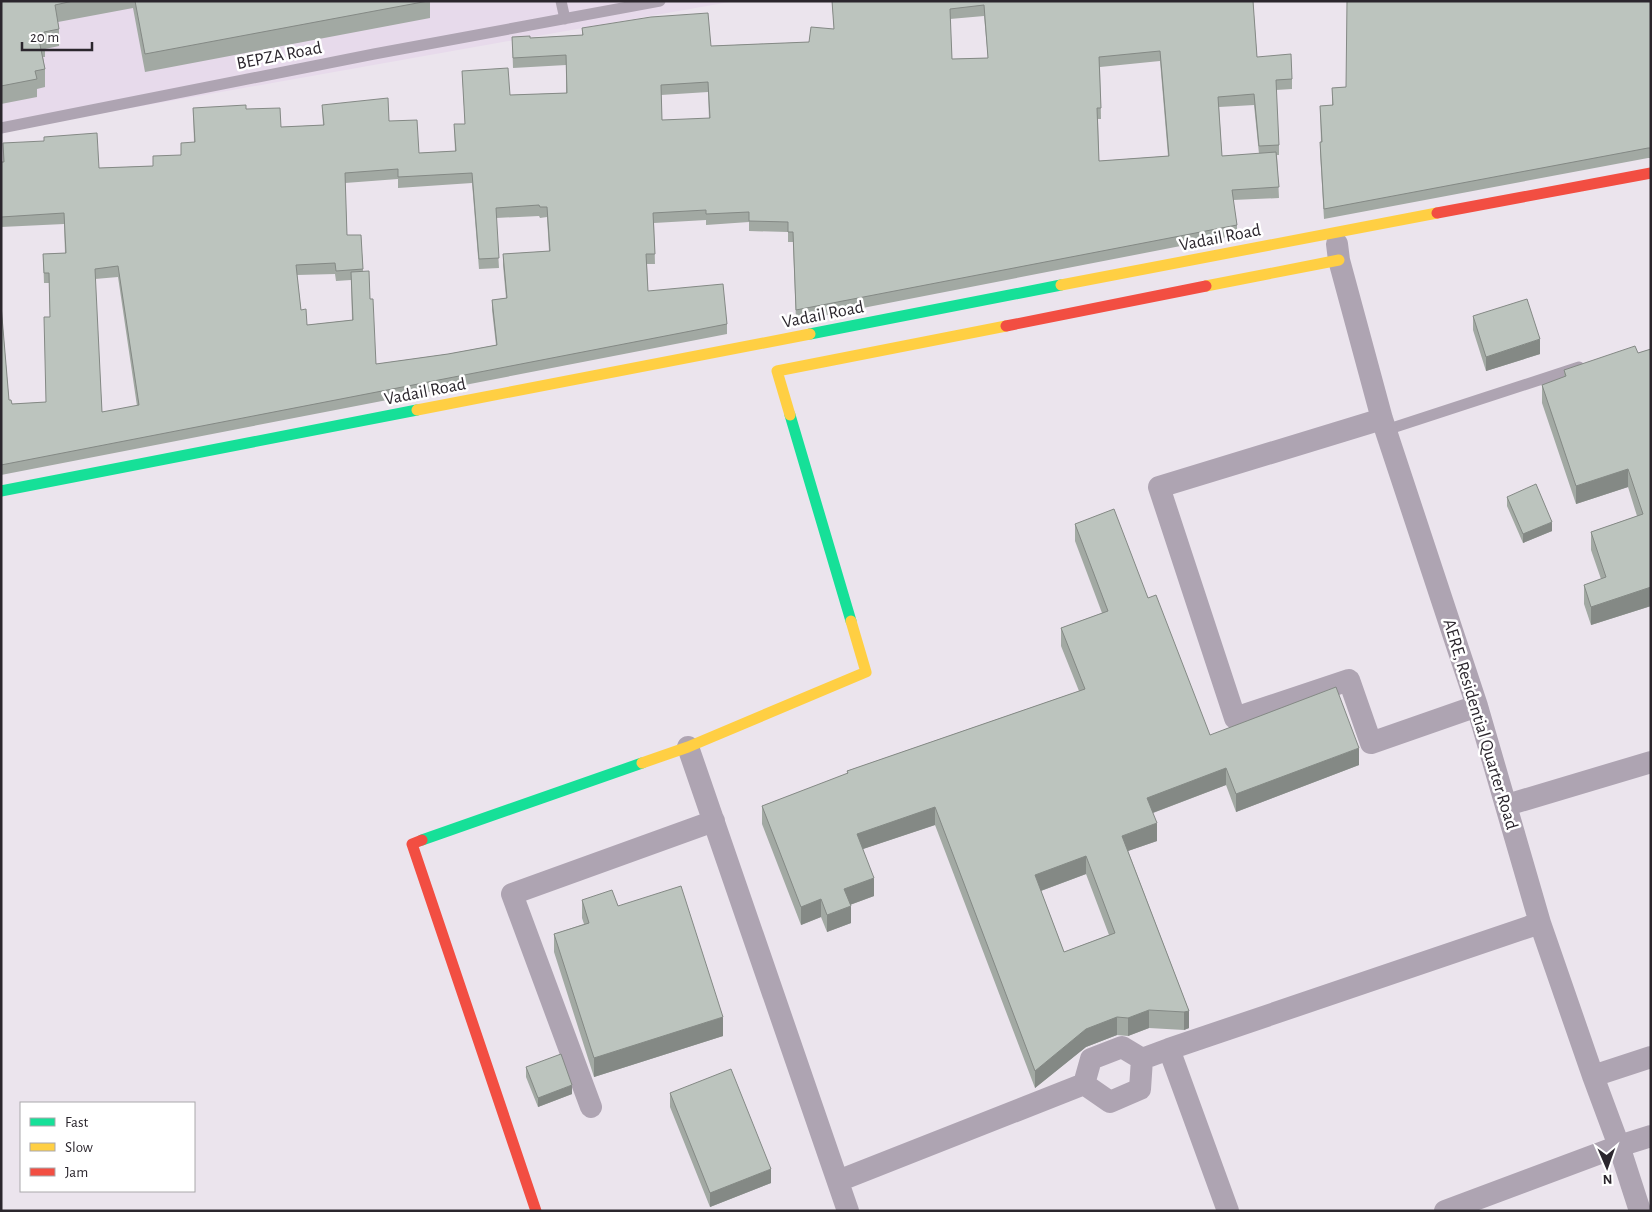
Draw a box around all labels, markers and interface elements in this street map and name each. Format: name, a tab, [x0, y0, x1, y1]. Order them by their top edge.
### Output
scale bar	[22, 20, 92, 52]
text: 20 m	[30, 30, 59, 45]
street label: BEPZA Road	[235, 39, 323, 73]
street label: Vadail Road	[1178, 221, 1262, 255]
street label: Vadail Road	[781, 298, 865, 332]
street label: Vadail Road	[383, 375, 467, 409]
street label: AERE, Residential Quarter Road	[1439, 617, 1521, 832]
legend	[20, 1102, 195, 1192]
text: Fast	[65, 1115, 89, 1130]
text: Slow	[65, 1140, 93, 1155]
north arrow	[1582, 1142, 1632, 1192]
text: Jam	[65, 1165, 88, 1180]
text: N	[1602, 1172, 1613, 1186]

